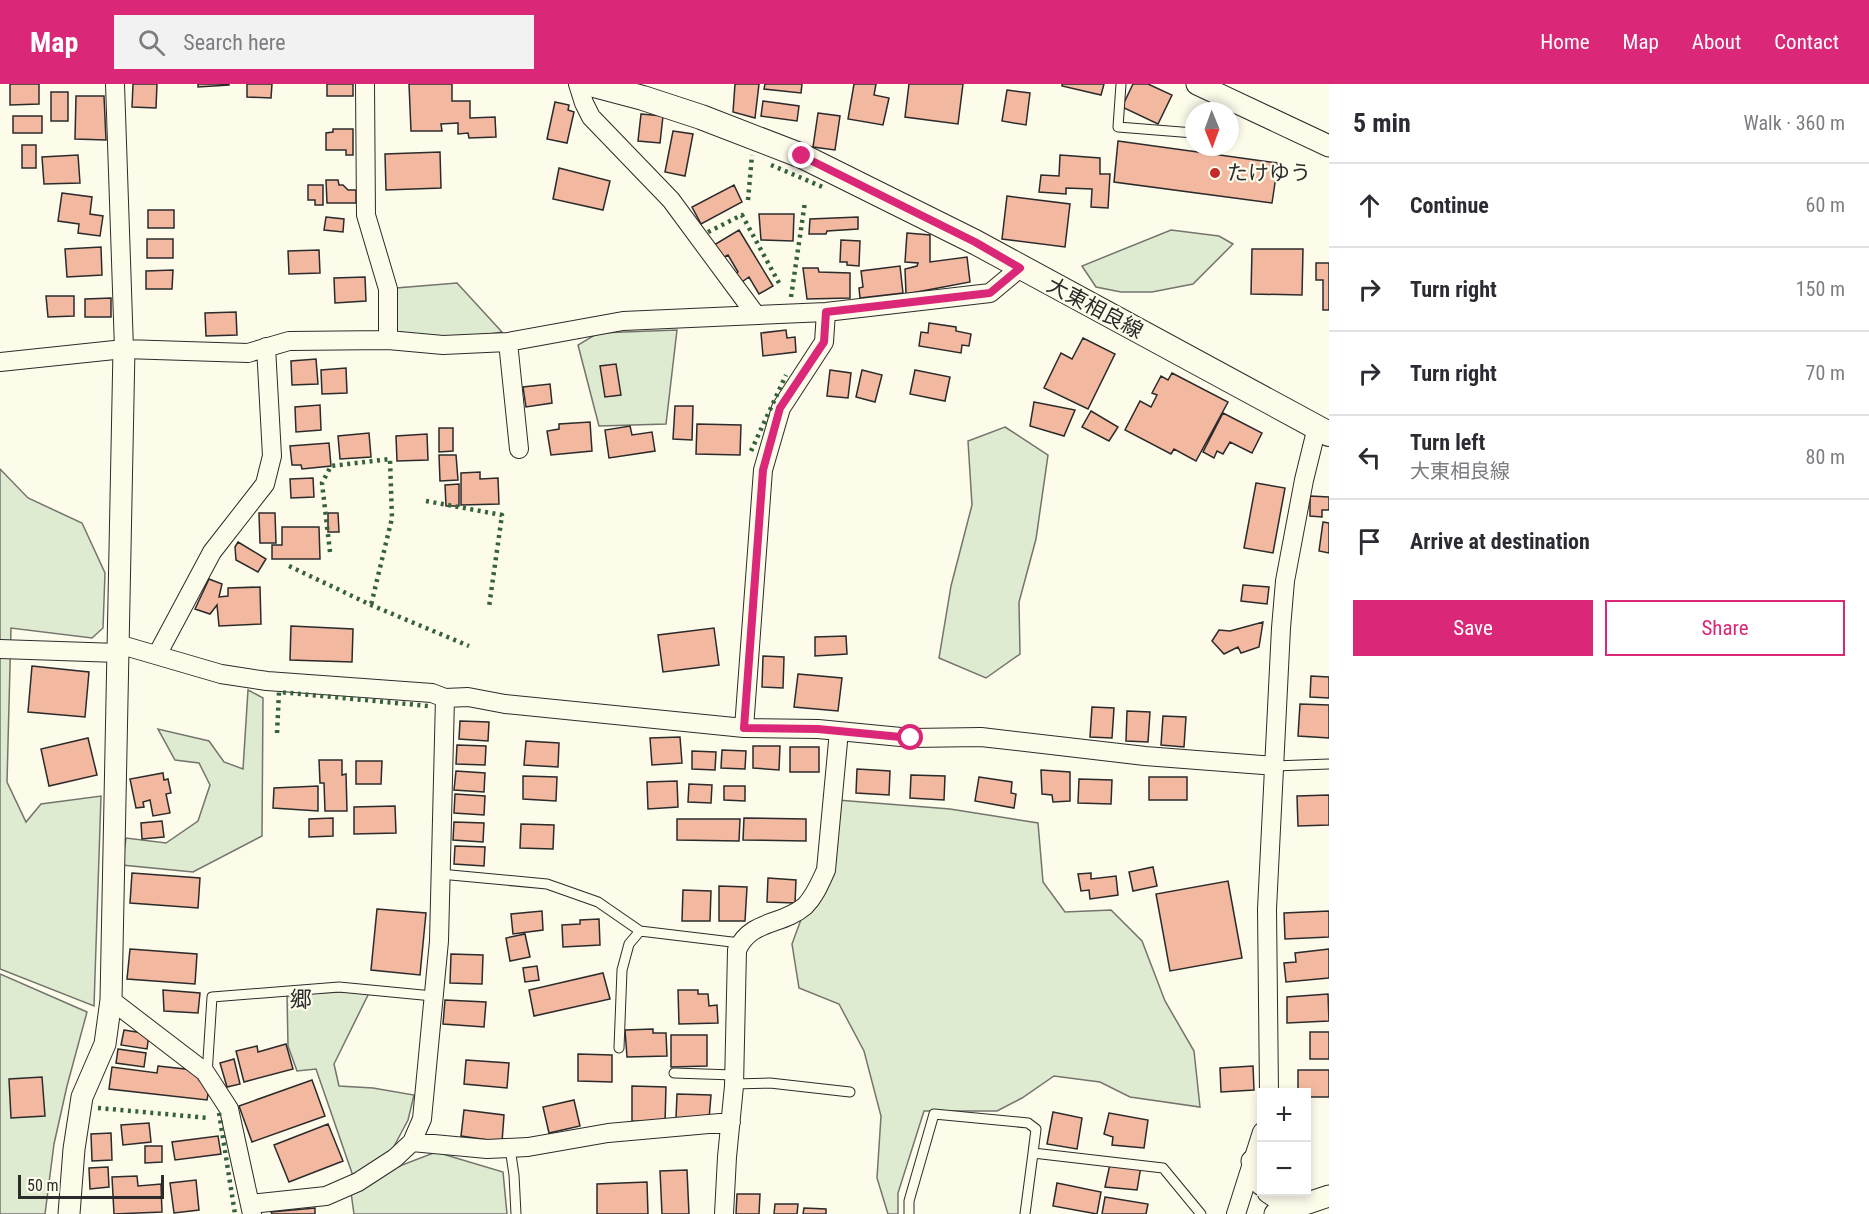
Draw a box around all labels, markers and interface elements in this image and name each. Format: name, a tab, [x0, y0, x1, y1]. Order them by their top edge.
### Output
search box	[114, 15, 534, 69]
text: Map	[30, 26, 78, 59]
icon: search	[135, 26, 168, 59]
text: Search here	[183, 30, 286, 55]
text: Home	[1540, 30, 1590, 54]
text: Map	[1623, 30, 1659, 54]
text: About	[1692, 30, 1741, 54]
text: Contact	[1774, 30, 1839, 54]
north arrow	[1185, 102, 1239, 156]
text: 5 min	[1353, 108, 1411, 138]
text: Walk · 360 m	[1744, 111, 1845, 135]
route end	[788, 142, 814, 168]
place label: たけゆう	[1227, 161, 1311, 185]
marker: たけゆう	[1208, 166, 1222, 180]
icon: ahead	[1353, 189, 1386, 222]
text: Continue	[1410, 193, 1489, 218]
text: 60 m	[1806, 193, 1845, 217]
street label: 大東相良線	[1043, 273, 1147, 343]
icon: right	[1353, 273, 1386, 306]
text: Turn right	[1410, 277, 1497, 302]
text: 150 m	[1796, 277, 1845, 301]
icon: right	[1353, 357, 1386, 390]
text: Turn right	[1410, 361, 1497, 386]
text: 70 m	[1806, 361, 1845, 385]
text: Turn left	[1410, 430, 1485, 455]
icon: left	[1353, 441, 1386, 474]
text: 80 m	[1806, 445, 1845, 469]
text: 大東相良線	[1410, 459, 1510, 483]
icon: arrive	[1353, 525, 1386, 558]
text: Arrive at destination	[1410, 529, 1590, 554]
button: Save	[1353, 600, 1593, 656]
button: Share	[1605, 600, 1845, 656]
route start	[897, 724, 923, 750]
district label: 郷	[290, 987, 312, 1012]
map controls	[1257, 1088, 1311, 1196]
button: +	[1257, 1088, 1311, 1142]
button: −	[1257, 1142, 1311, 1196]
scale bar	[18, 1172, 164, 1200]
text: 50 m	[27, 1176, 59, 1195]

